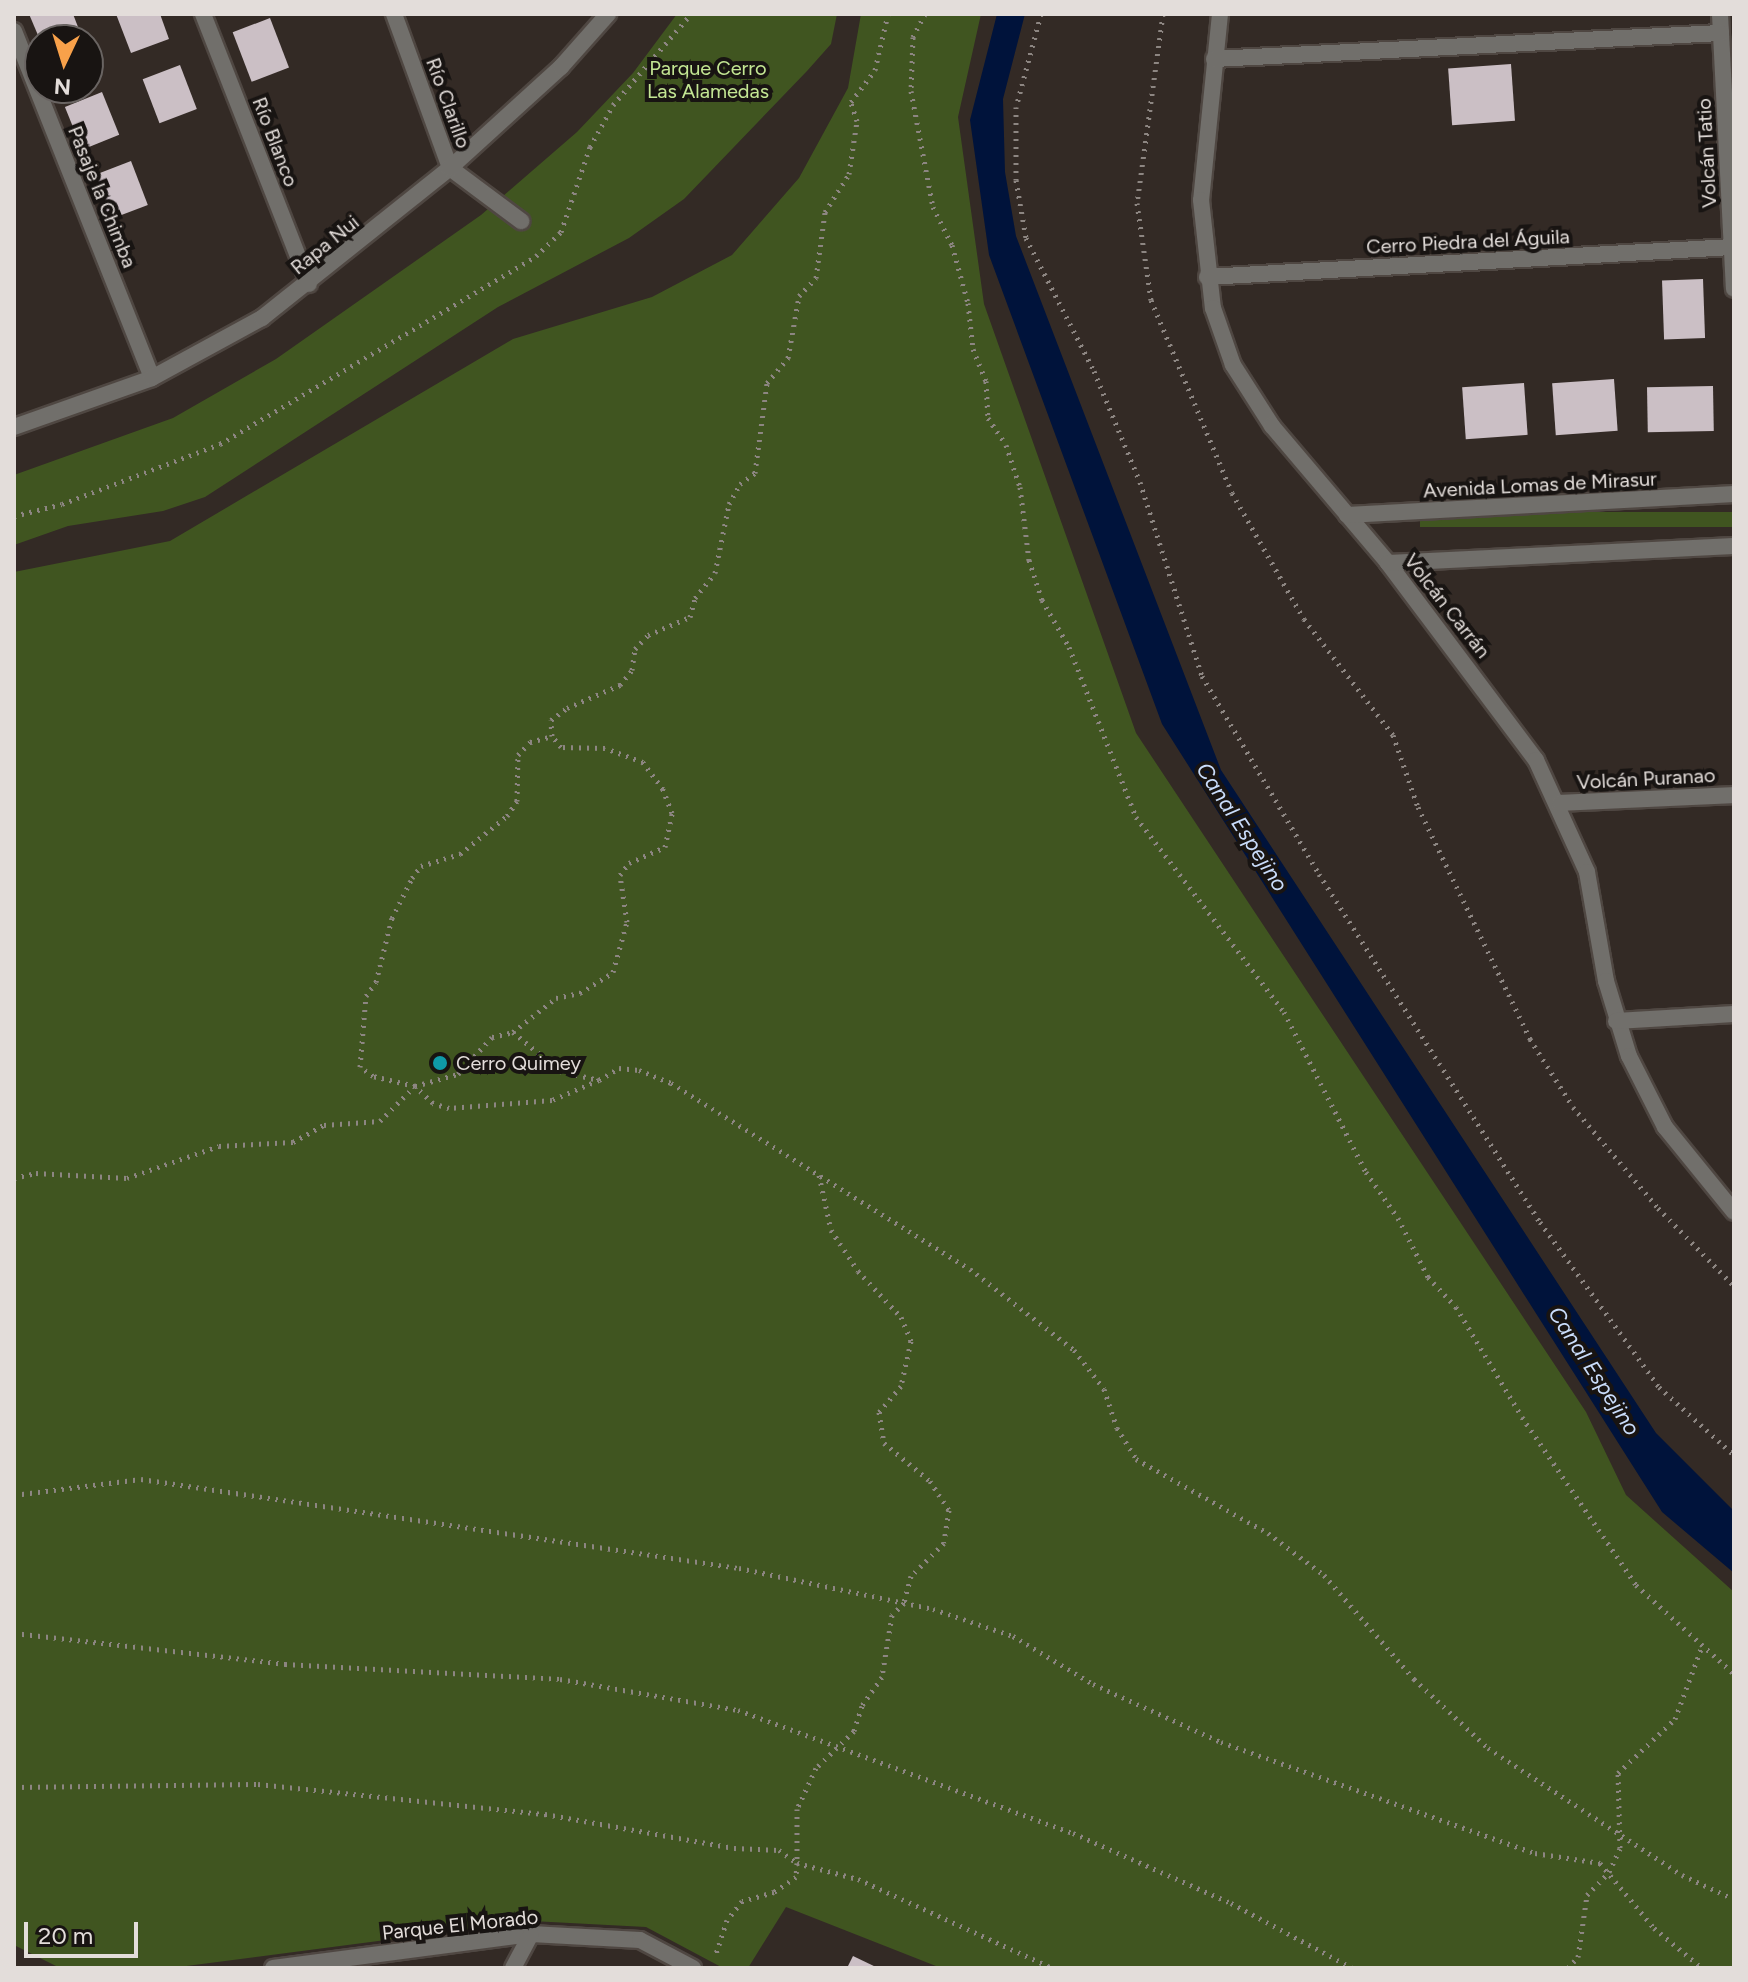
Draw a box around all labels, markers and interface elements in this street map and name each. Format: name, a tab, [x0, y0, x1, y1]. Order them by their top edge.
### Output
north arrow	[24, 24, 104, 104]
street label: Río Clarillo	[421, 54, 475, 152]
park label: Parque Cerro Las Alamedas	[647, 57, 769, 104]
text: N	[53, 72, 72, 101]
street label: Río Blanco	[247, 94, 303, 190]
street label: Volcán Tatio	[1692, 97, 1722, 209]
street label: Pasaje la Chimba	[63, 122, 141, 272]
street label: Rapa Nui	[286, 210, 364, 280]
street label: Cerro Piedra del Águila	[1366, 225, 1570, 259]
street label: Avenida Lomas de Mirasur	[1423, 467, 1657, 503]
street label: Volcán Carrán	[1399, 549, 1495, 663]
water label: Canal Espejino	[1190, 758, 1294, 896]
street label: Volcán Puranao	[1576, 763, 1716, 795]
place label: Cerro Quimey	[456, 1051, 581, 1075]
marker: Cerro Quimey	[431, 1054, 449, 1072]
water label: Canal Espejino	[1542, 1302, 1646, 1440]
street label: Parque El Morado	[381, 1905, 539, 1945]
scale bar	[28, 1906, 142, 1956]
text: 20 m	[38, 1921, 93, 1950]

